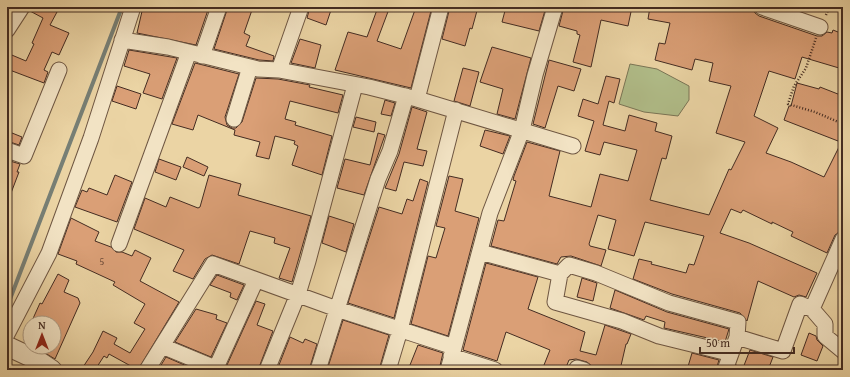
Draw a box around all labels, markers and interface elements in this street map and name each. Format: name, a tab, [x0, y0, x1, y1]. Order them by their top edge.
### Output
house number: 5	[100, 254, 105, 269]
north arrow	[22, 315, 62, 355]
text: N	[38, 317, 46, 333]
scale bar	[700, 329, 794, 355]
text: 50 m	[706, 334, 730, 351]

